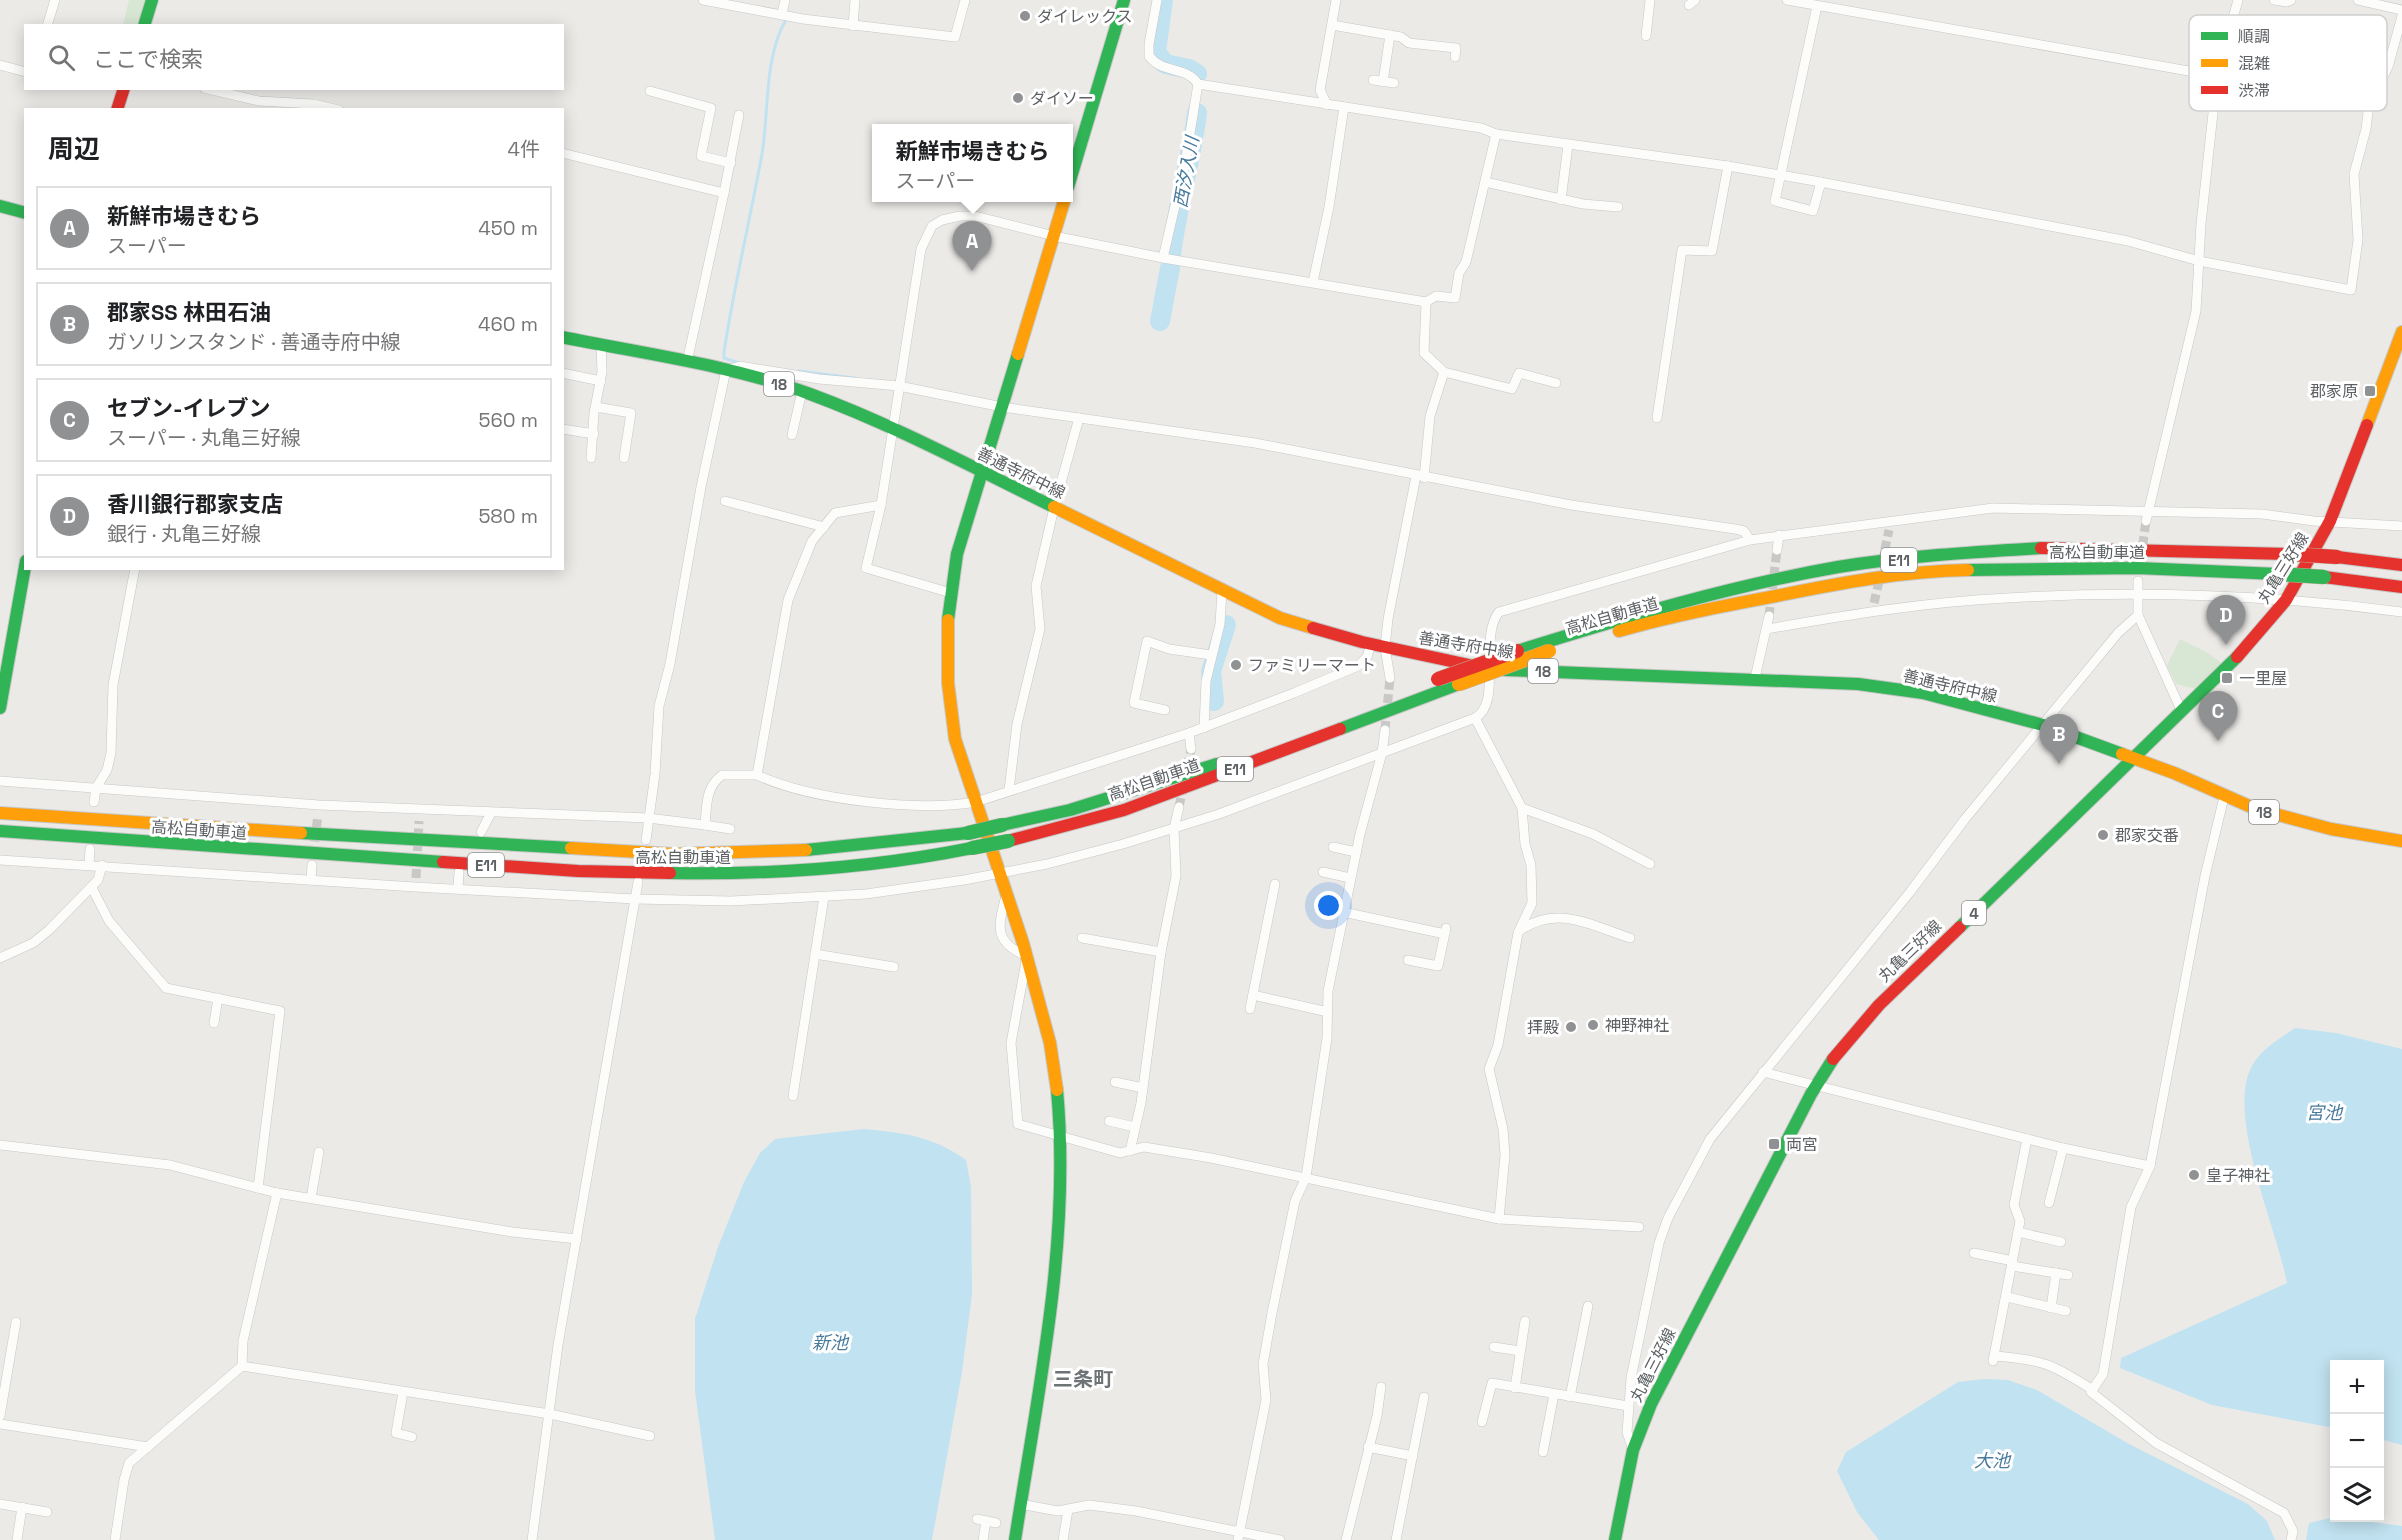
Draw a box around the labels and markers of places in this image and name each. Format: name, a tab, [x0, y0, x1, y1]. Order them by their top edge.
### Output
place label: ダイレックス	[1037, 6, 1133, 27]
marker: ダイレックス	[1018, 9, 1032, 23]
place label: ダイソー	[1030, 88, 1094, 109]
marker: ダイソー	[1011, 91, 1025, 105]
pin: A	[952, 222, 992, 271]
place label: 郡家原	[2310, 381, 2358, 402]
marker: 郡家原	[2363, 384, 2377, 398]
pin: D	[2206, 596, 2246, 645]
place label: ファミリーマート	[1248, 655, 1376, 676]
marker: ファミリーマート	[1229, 658, 1243, 672]
place label: 一里屋	[2239, 668, 2287, 689]
marker: 一里屋	[2220, 671, 2234, 685]
pin: C	[2198, 692, 2238, 741]
pin: B	[2040, 714, 2078, 764]
place label: 郡家交番	[2115, 825, 2179, 846]
marker: 郡家交番	[2096, 828, 2110, 842]
place label: 神野神社	[1605, 1015, 1669, 1036]
place label: 拝殿	[1527, 1017, 1559, 1038]
marker: 神野神社	[1586, 1018, 1600, 1032]
marker: 拝殿	[1564, 1020, 1578, 1034]
place label: 両宮	[1786, 1134, 1818, 1155]
marker: 両宮	[1767, 1137, 1781, 1151]
place label: 皇子神社	[2206, 1165, 2270, 1186]
marker: 皇子神社	[2187, 1168, 2201, 1182]

